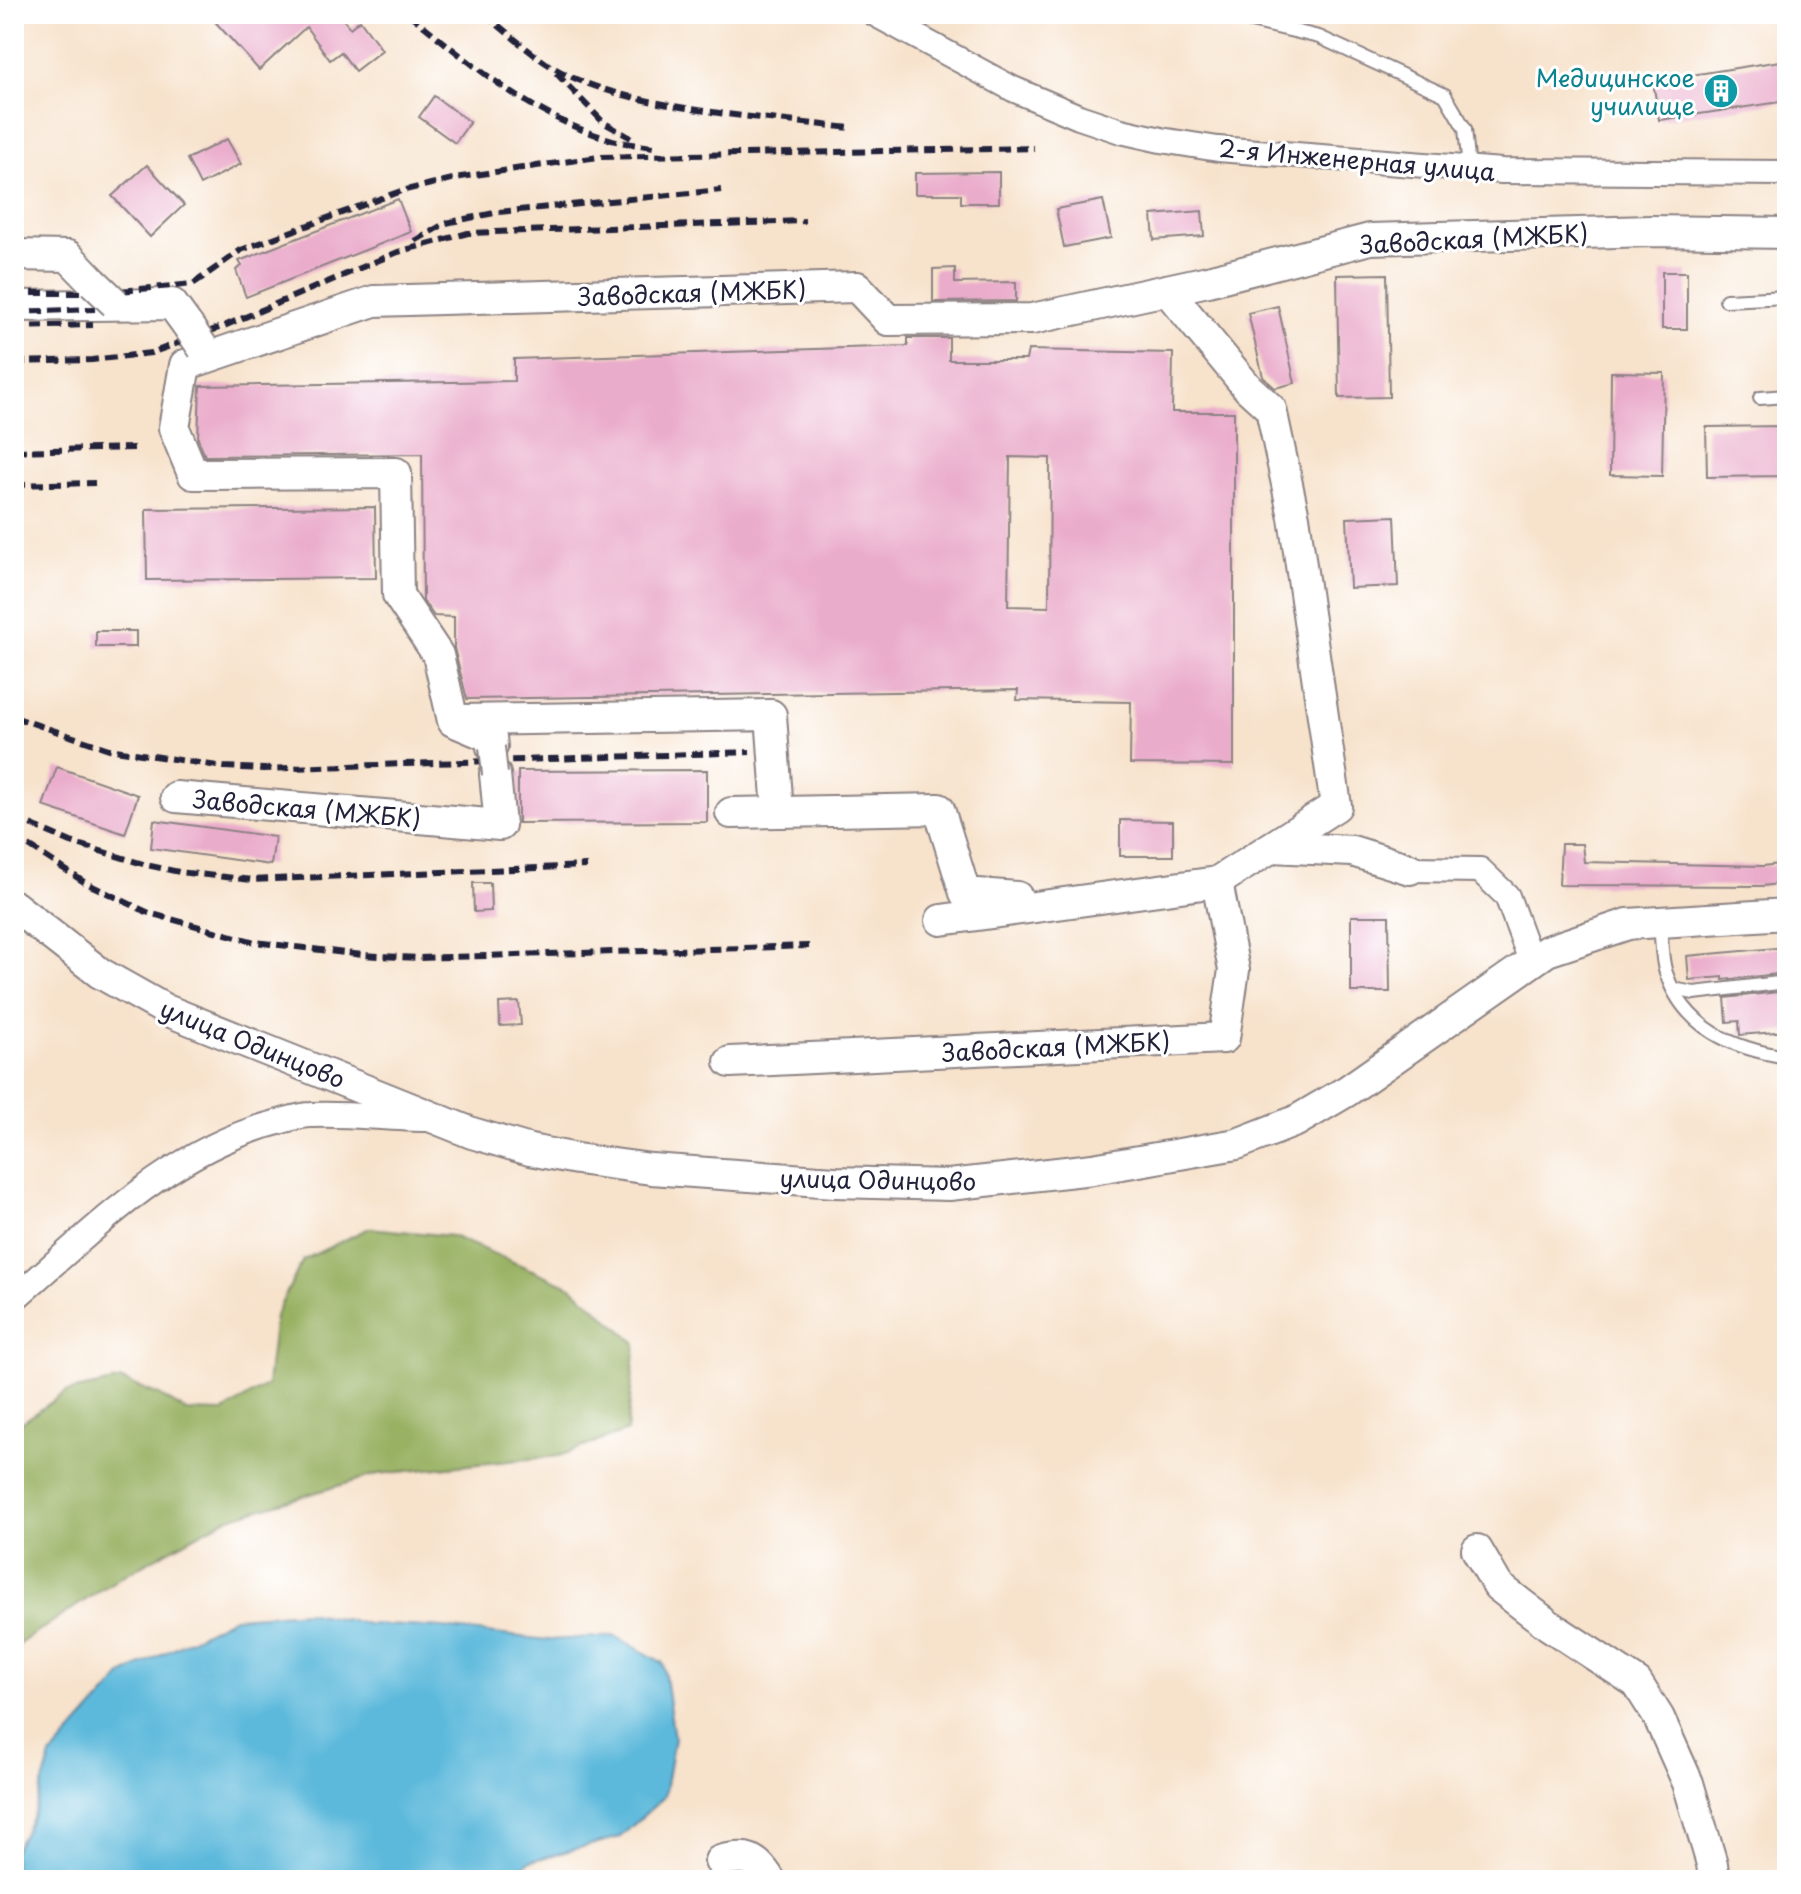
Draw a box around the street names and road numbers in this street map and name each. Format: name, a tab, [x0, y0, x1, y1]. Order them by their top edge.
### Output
street label: 2-я Инженерная улица	[1217, 129, 1497, 189]
street label: Заводская (МЖБК)	[1359, 214, 1589, 262]
street label: Заводская (МЖБК)	[577, 270, 807, 314]
street label: Заводская (МЖБК)	[192, 780, 422, 836]
street label: улица Одинцово	[155, 989, 351, 1097]
street label: Заводская (МЖБК)	[941, 1022, 1171, 1070]
street label: улица Одинцово	[779, 1159, 977, 1199]

